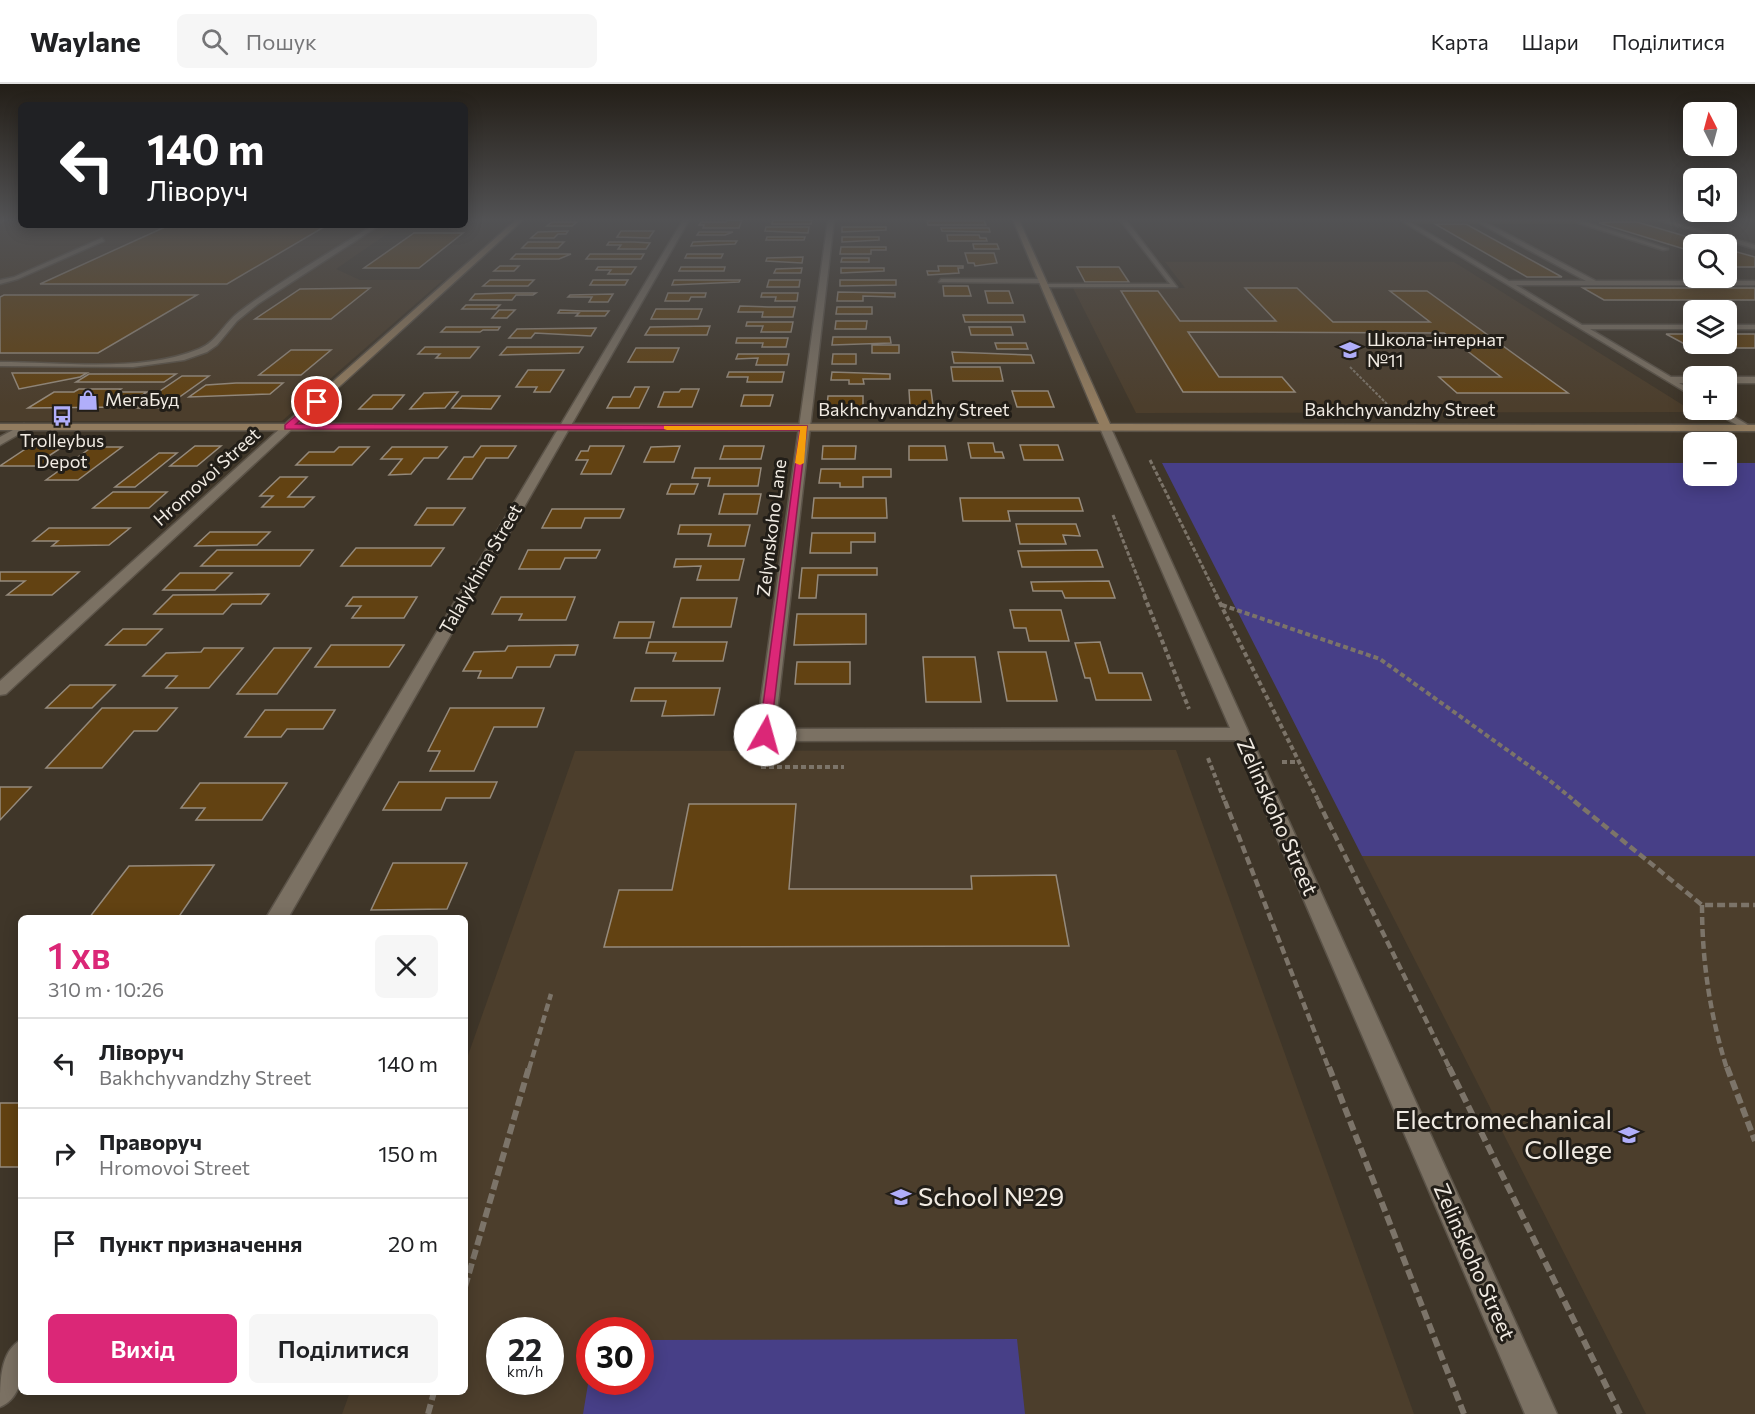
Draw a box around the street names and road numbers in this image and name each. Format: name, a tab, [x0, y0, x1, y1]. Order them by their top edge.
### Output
street label: Bakhchyvandzhy Street	[818, 398, 1010, 420]
street label: Bakhchyvandzhy Street	[1304, 398, 1496, 420]
street label: Hromovoi Street	[148, 423, 264, 530]
street label: Zelynskoho Lane	[752, 458, 790, 598]
street label: Talalykhina Street	[434, 500, 526, 637]
street label: Zelinskoho Street	[1233, 734, 1324, 899]
street label: Zelinskoho Street	[1430, 1179, 1521, 1344]

